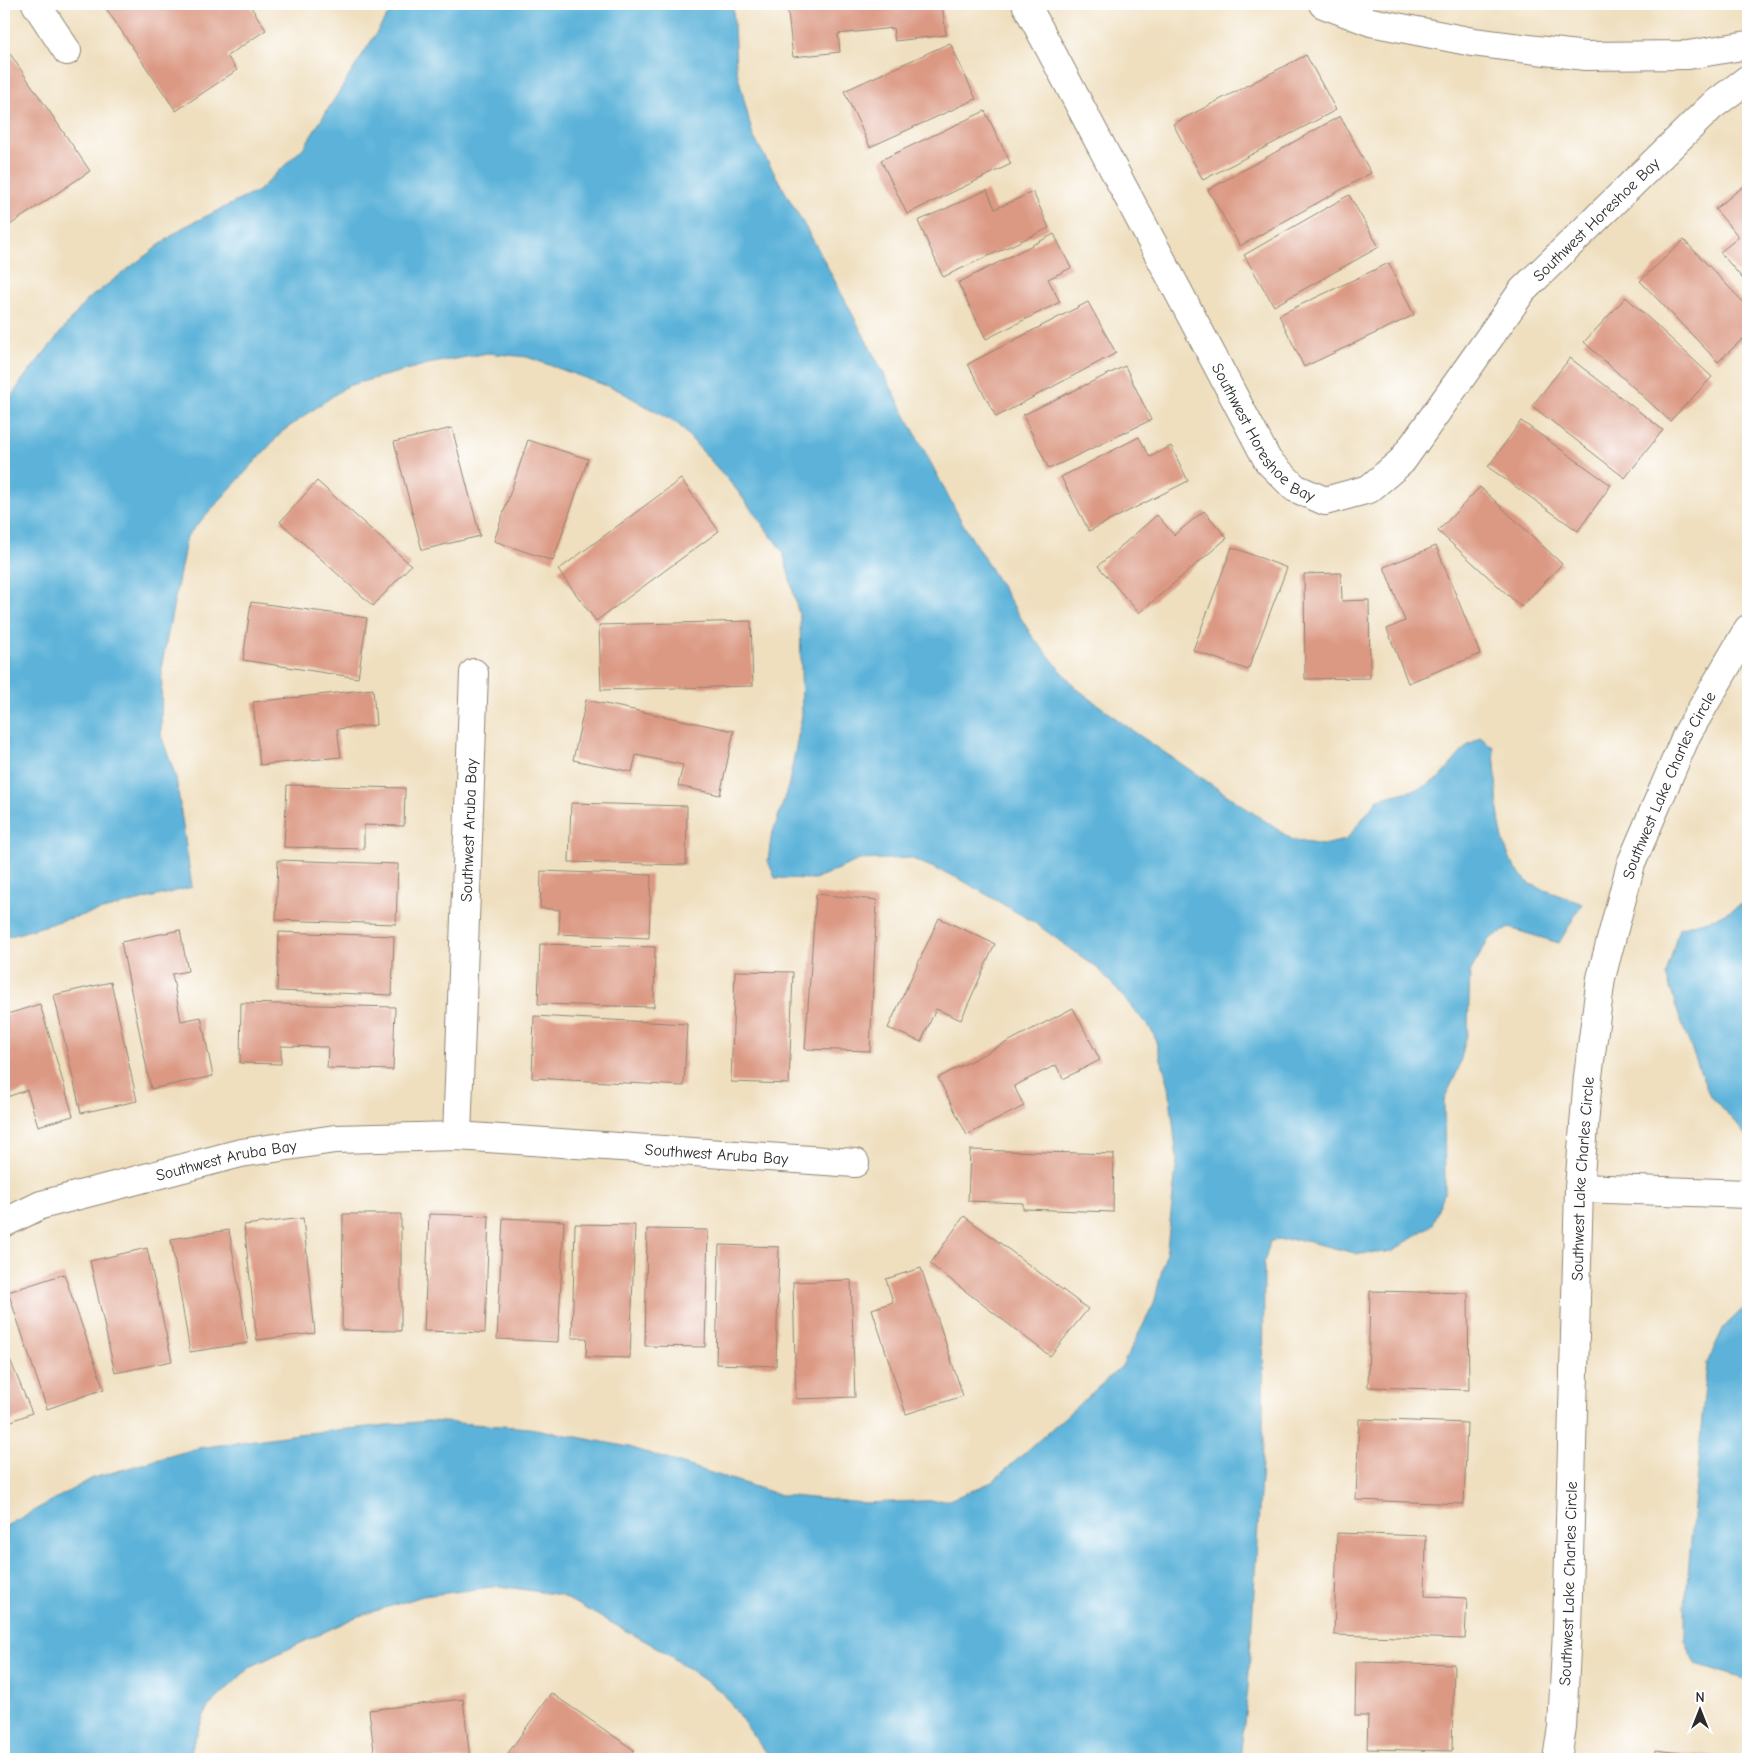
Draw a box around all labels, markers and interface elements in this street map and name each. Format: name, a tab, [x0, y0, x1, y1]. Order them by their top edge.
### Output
street label: Southwest Horeshoe Bay	[1530, 154, 1664, 285]
street label: Southwest Horeshoe Bay	[1208, 360, 1318, 506]
street label: Southwest Lake Charles Circle	[1619, 689, 1720, 881]
street label: Southwest Aruba Bay	[458, 757, 481, 902]
street label: Southwest Lake Charles Circle	[1568, 1076, 1598, 1281]
street label: Southwest Aruba Bay	[154, 1137, 299, 1185]
street label: Southwest Aruba Bay	[644, 1141, 790, 1169]
street label: Southwest Lake Charles Circle	[1556, 1481, 1581, 1686]
north arrow	[1674, 1686, 1724, 1736]
text: N	[1695, 1689, 1705, 1706]

